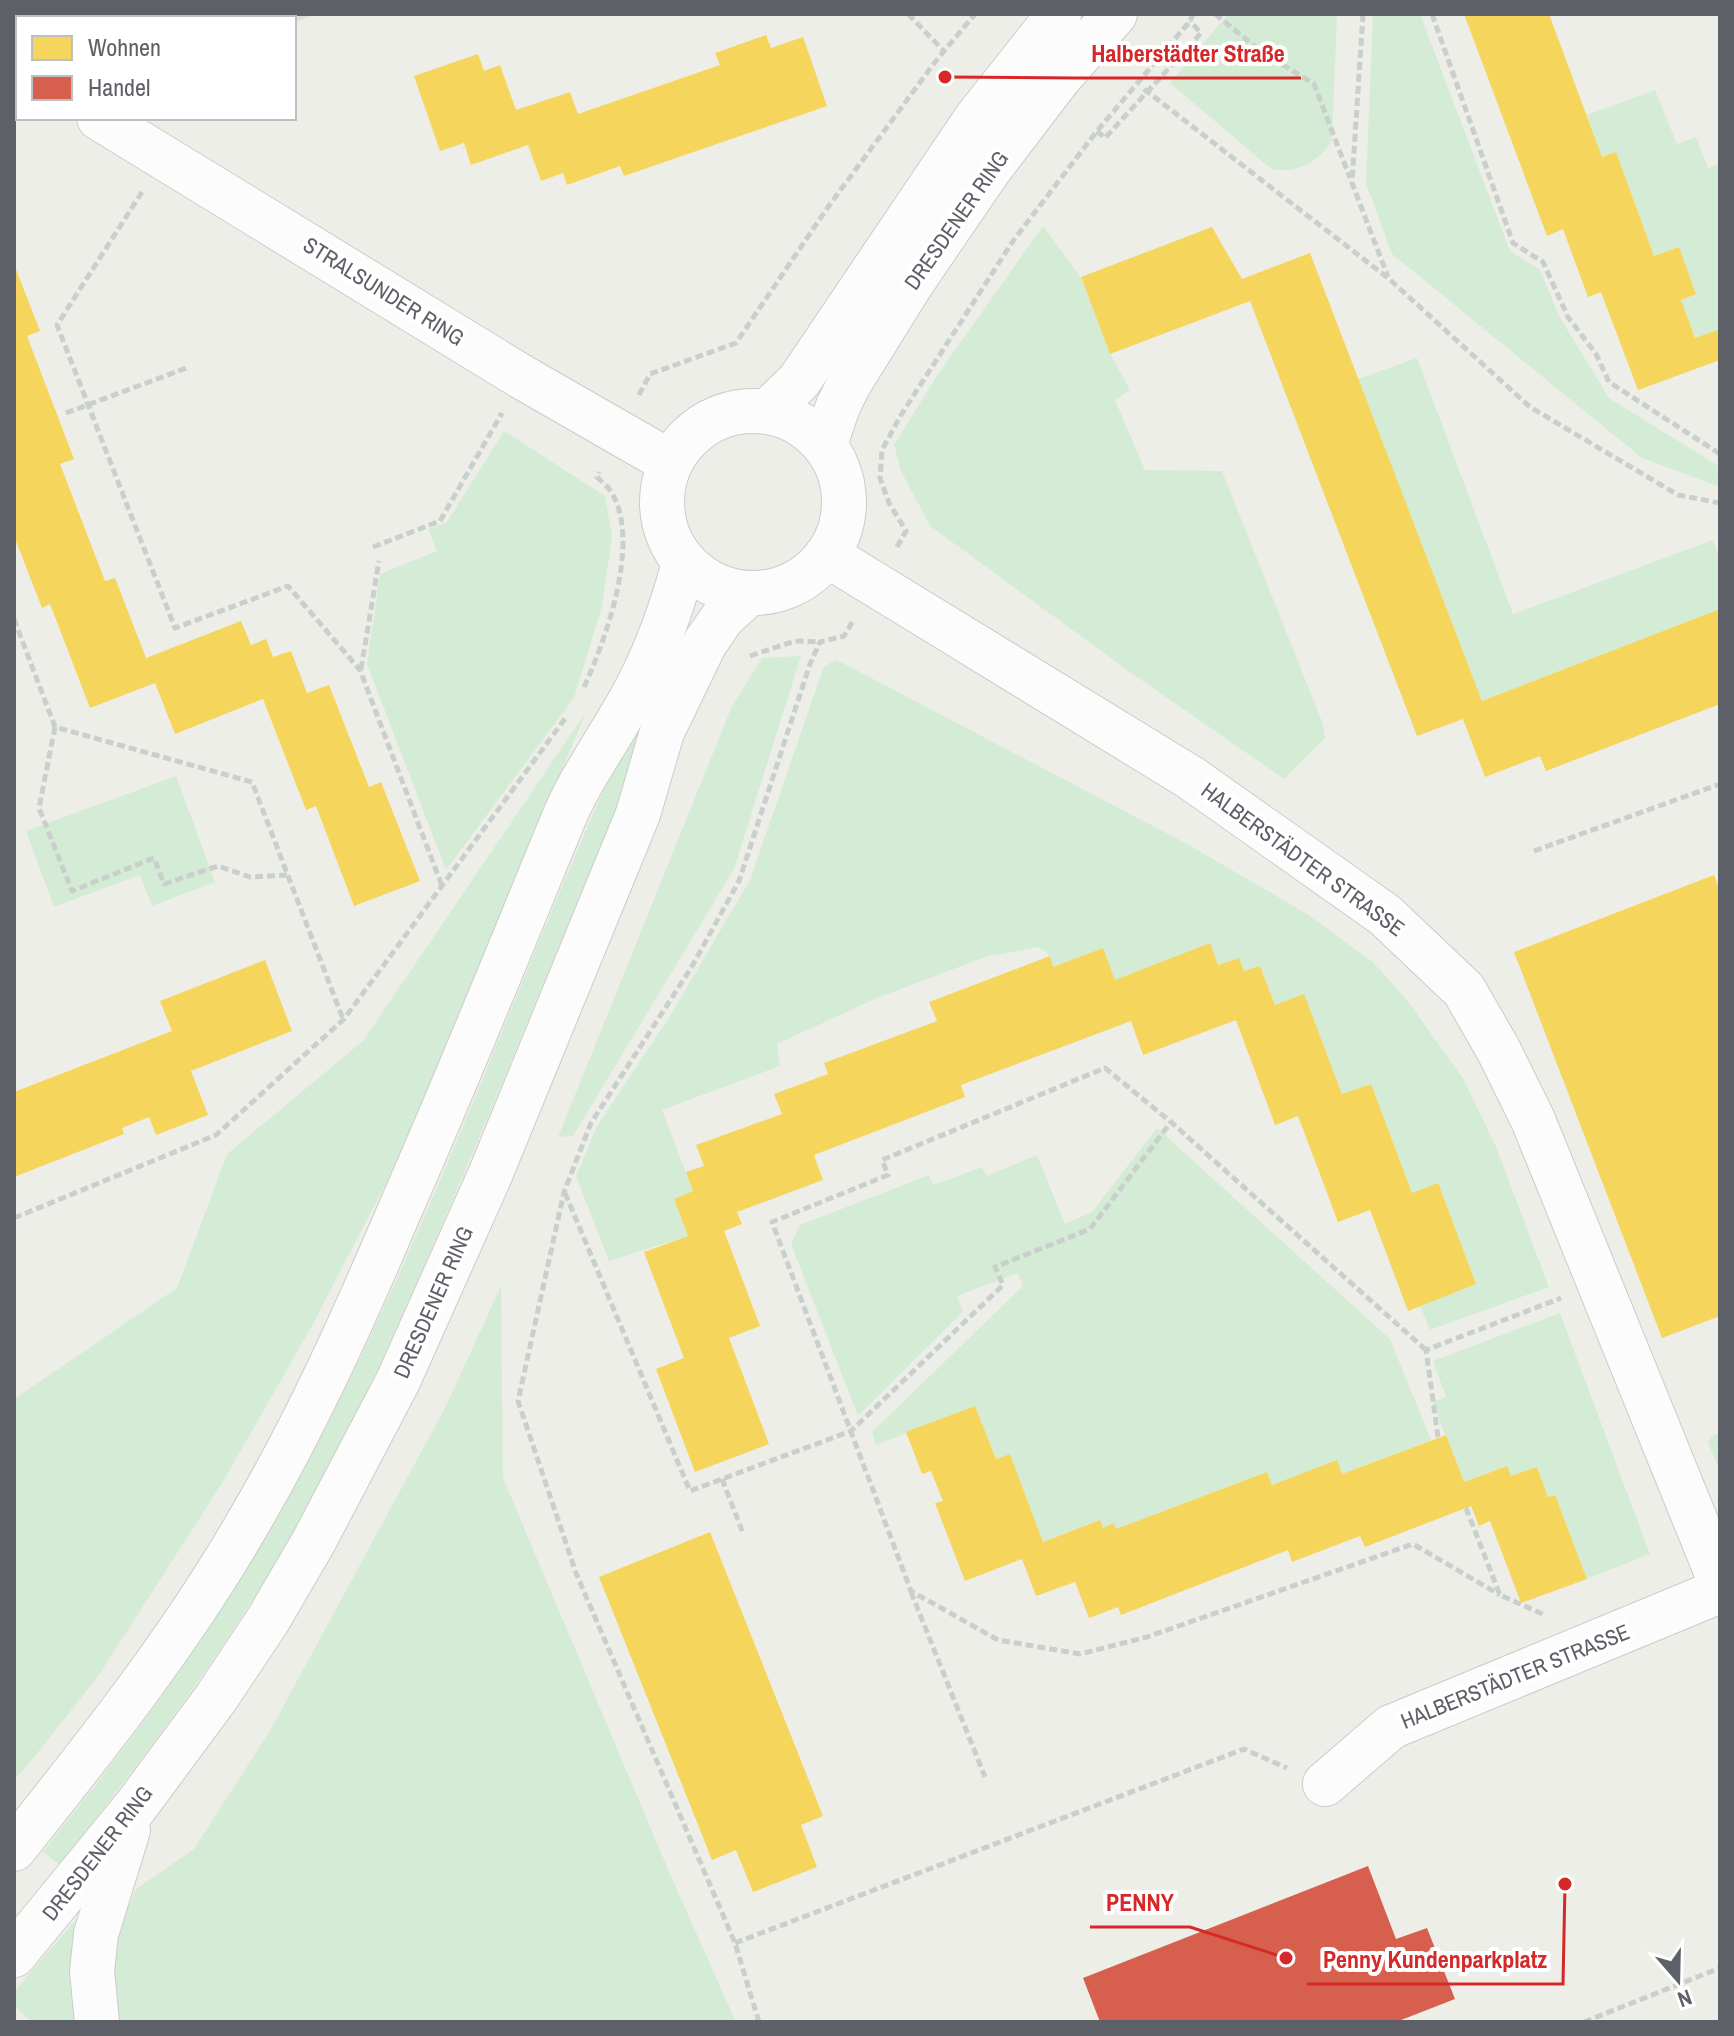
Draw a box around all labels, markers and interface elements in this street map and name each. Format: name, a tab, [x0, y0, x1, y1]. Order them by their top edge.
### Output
legend	[16, 16, 296, 120]
callout: Halberstädter Straße	[1075, 30, 1301, 78]
text: Wohnen	[88, 31, 161, 63]
text: Halberstädter Straße	[1091, 37, 1285, 69]
text: Handel	[88, 71, 150, 103]
street label: DRESDENER RING	[897, 144, 1015, 296]
street label: STRALSUNDER RING	[298, 229, 470, 353]
street label: HALBERSTÄDTER STRASSE	[1195, 775, 1411, 943]
street label: DRESDENER RING	[386, 1221, 480, 1383]
street label: HALBERSTÄDTER STRASSE	[1396, 1616, 1634, 1736]
street label: DRESDENER RING	[35, 1779, 159, 1927]
callout: PENNY	[1090, 1879, 1190, 1927]
text: PENNY	[1106, 1886, 1175, 1918]
callout: Penny Kundenparkplatz	[1307, 1936, 1563, 1984]
north arrow	[1638, 1940, 1718, 2020]
text: Penny Kundenparkplatz	[1323, 1943, 1547, 1975]
text: N	[1674, 1982, 1696, 2015]

